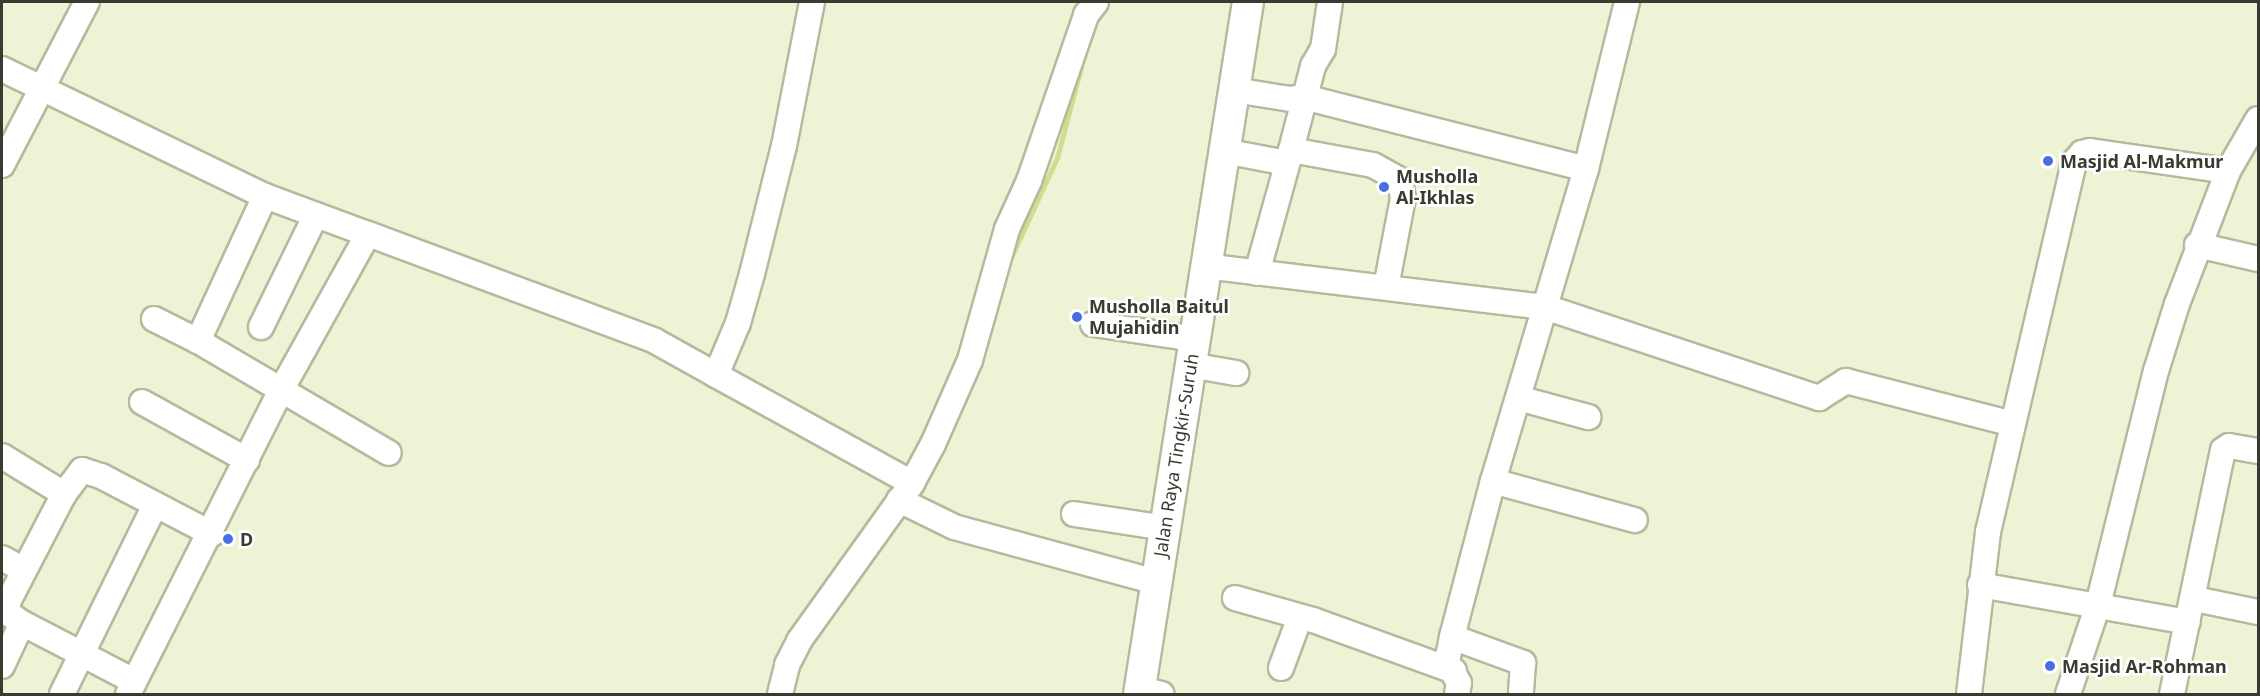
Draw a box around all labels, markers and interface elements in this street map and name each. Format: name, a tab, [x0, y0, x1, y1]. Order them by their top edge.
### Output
place label: Masjid Al-Makmur	[2060, 150, 2223, 172]
marker: Masjid Al-Makmur	[2041, 154, 2055, 168]
place label: Musholla Al-Ikhlas	[1396, 166, 1478, 208]
marker: Musholla Al-Ikhlas	[1377, 180, 1391, 194]
place label: Musholla Baitul Mujahidin	[1089, 296, 1229, 338]
marker: Musholla Baitul Mujahidin	[1070, 310, 1084, 324]
street label: Jalan Raya Tingkir-Suruh	[1149, 352, 1203, 558]
place label: D	[240, 528, 253, 550]
marker: D	[221, 532, 235, 546]
place label: Masjid Ar-Rohman	[2062, 655, 2227, 677]
marker: Masjid Ar-Rohman	[2043, 659, 2057, 673]

